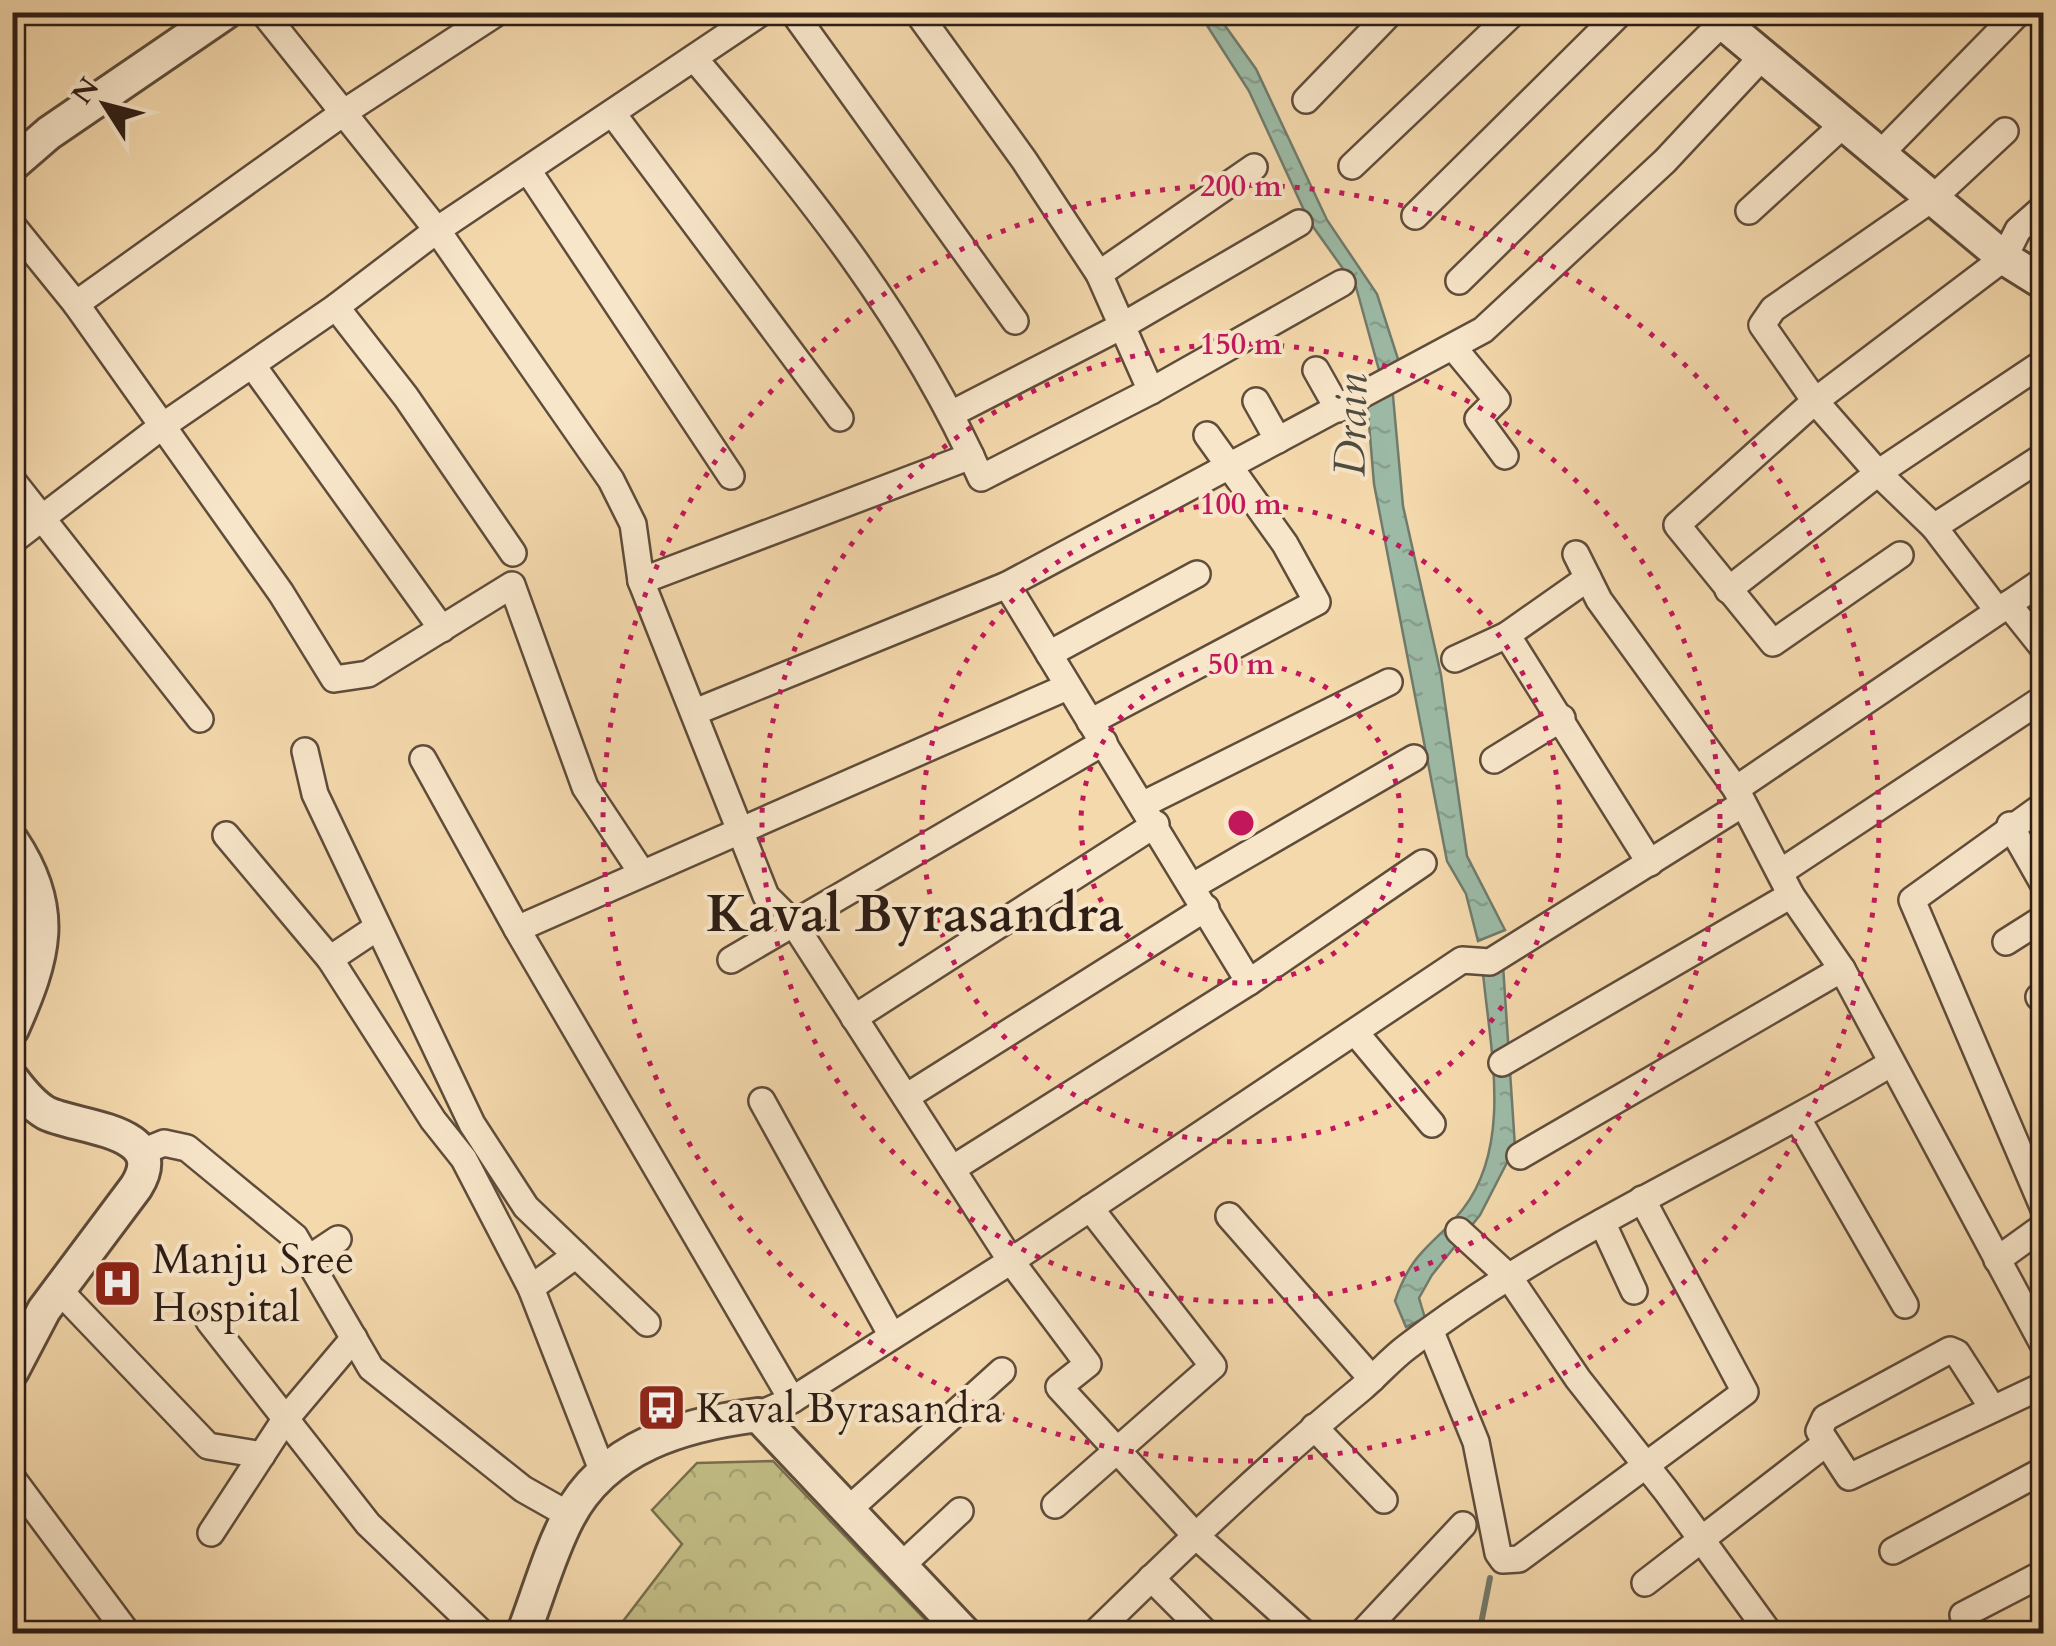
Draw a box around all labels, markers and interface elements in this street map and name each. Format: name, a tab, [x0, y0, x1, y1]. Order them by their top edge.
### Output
north arrow	[55, 55, 155, 155]
text: N	[63, 70, 108, 112]
text: 200 m	[1200, 166, 1282, 207]
text: 150 m	[1200, 324, 1282, 365]
water label: Drain	[1320, 373, 1382, 477]
text: 100 m	[1200, 484, 1282, 525]
text: 50 m	[1208, 644, 1275, 685]
centre of rings	[1223, 805, 1259, 841]
district label: Kaval Byrasandra	[706, 880, 1124, 950]
place label: Manju Sree Hospital	[152, 1231, 354, 1336]
hospital icon: Manju Sree Hospital	[91, 1257, 143, 1309]
place label: Kaval Byrasandra	[696, 1380, 1003, 1437]
bus stop icon: Kaval Byrasandra	[635, 1382, 687, 1434]

